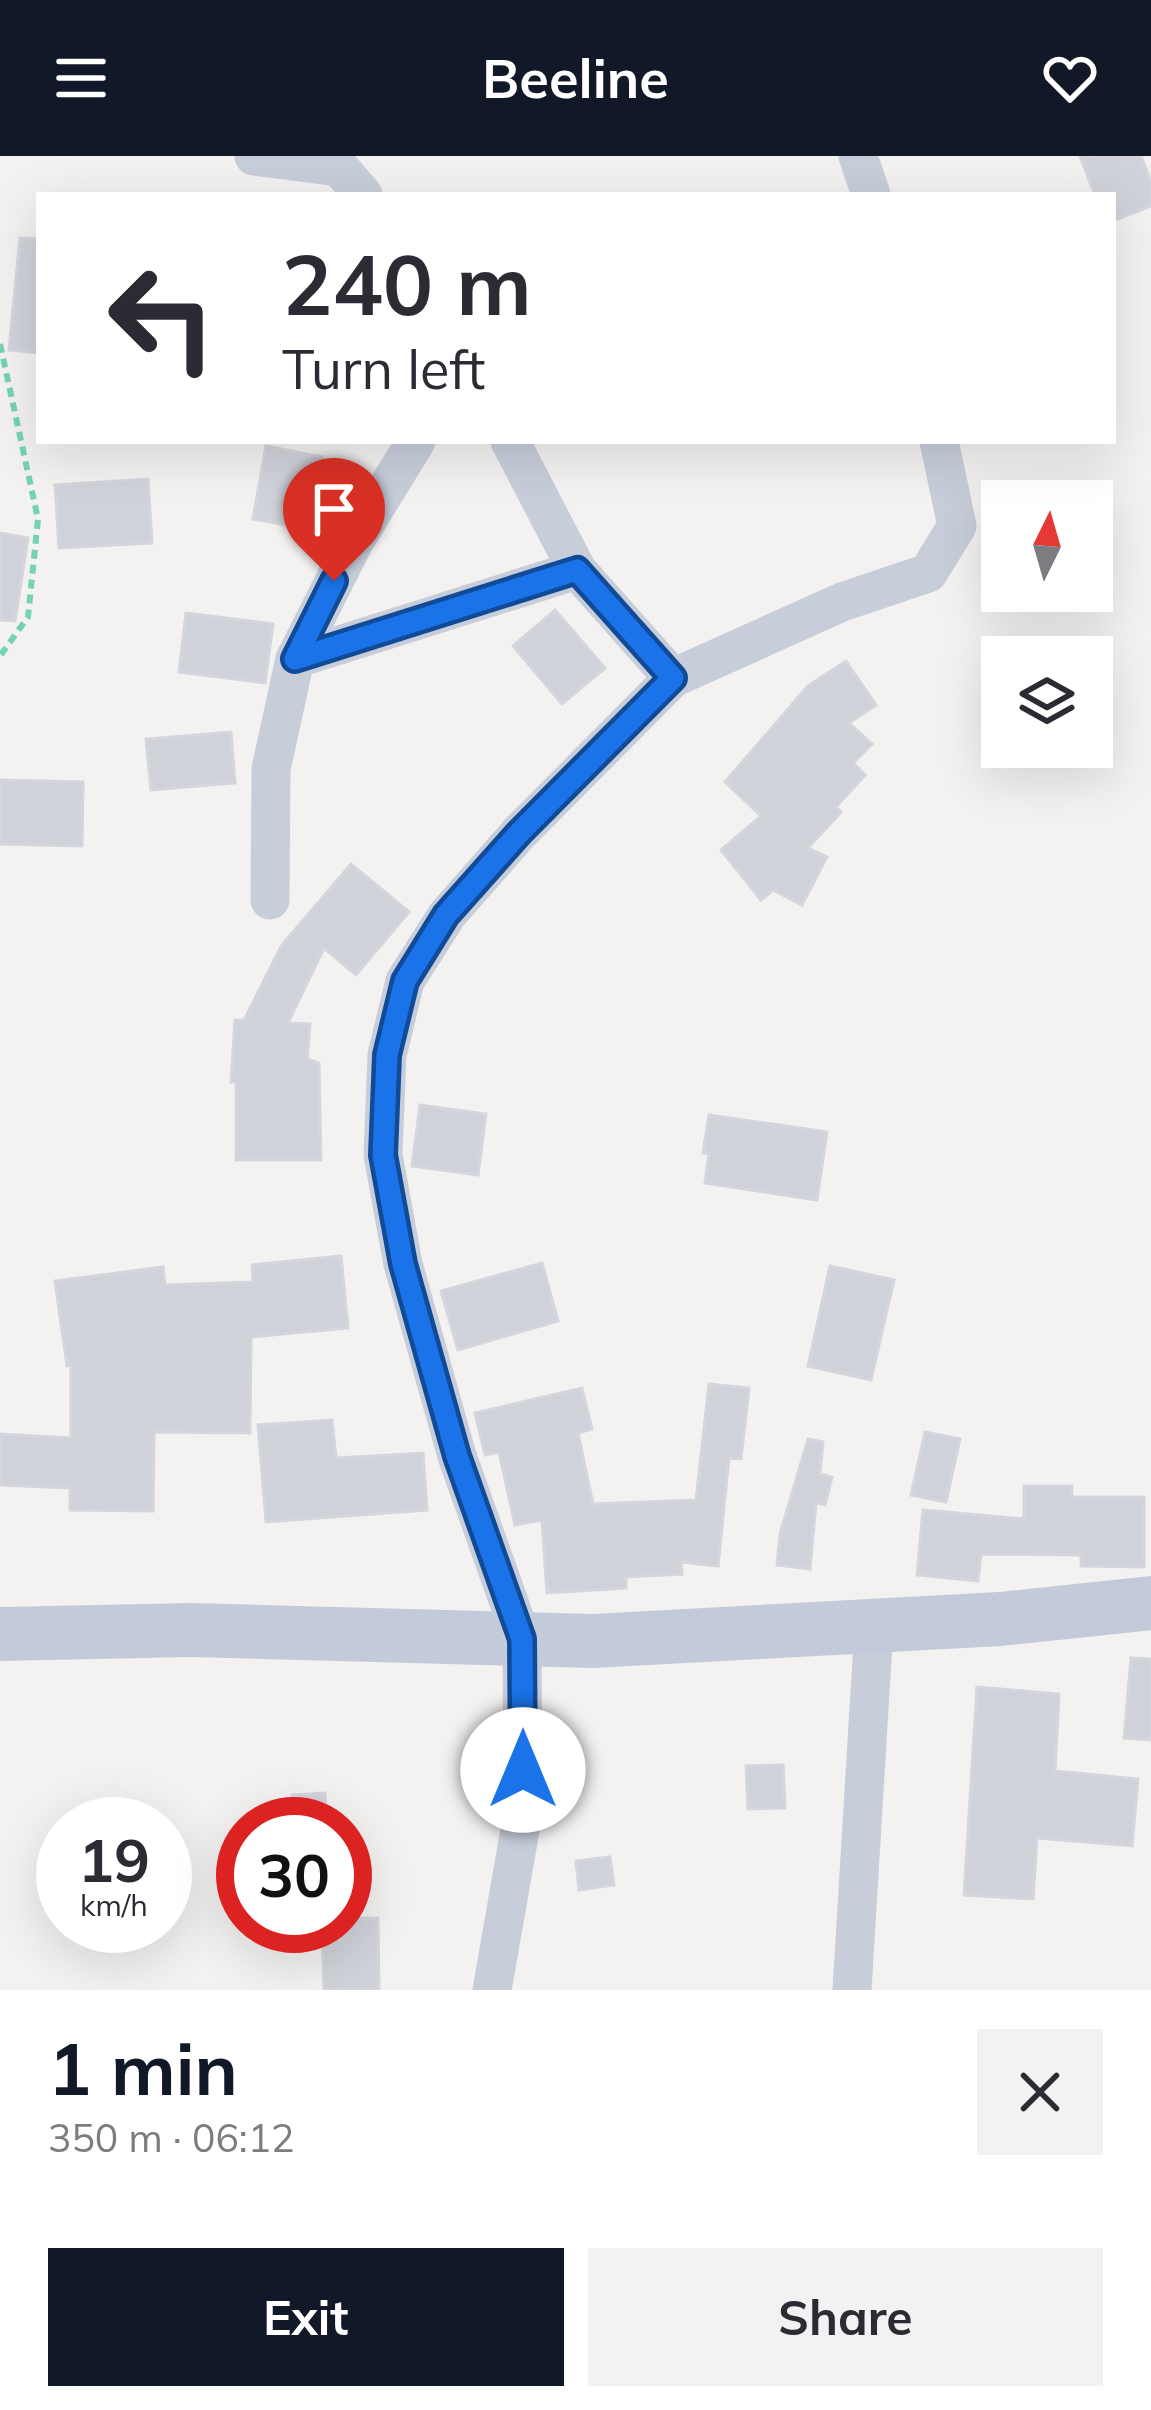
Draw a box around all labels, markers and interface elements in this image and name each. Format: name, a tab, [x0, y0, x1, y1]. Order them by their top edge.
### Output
text: Beeline	[482, 44, 669, 112]
icon: menu	[48, 45, 114, 111]
icon: heart	[1037, 45, 1103, 111]
text: 240 m	[282, 231, 532, 336]
icon: left	[84, 240, 240, 396]
text: Turn left	[282, 335, 485, 403]
pin	[283, 458, 385, 581]
icon: arrive	[301, 476, 367, 542]
north arrow	[981, 480, 1113, 612]
map controls	[981, 480, 1113, 768]
button: layers	[981, 636, 1113, 768]
position arrow	[460, 1707, 586, 1833]
speed limit sign: 30	[216, 1797, 372, 1953]
text: 19	[78, 1822, 150, 1897]
text: km/h	[80, 1886, 148, 1924]
text: 1 min	[48, 2023, 238, 2113]
button: close	[977, 2029, 1103, 2155]
text: 350 m · 06:12	[48, 2113, 294, 2162]
button: Exit	[48, 2248, 564, 2386]
button: Share	[588, 2248, 1103, 2386]

